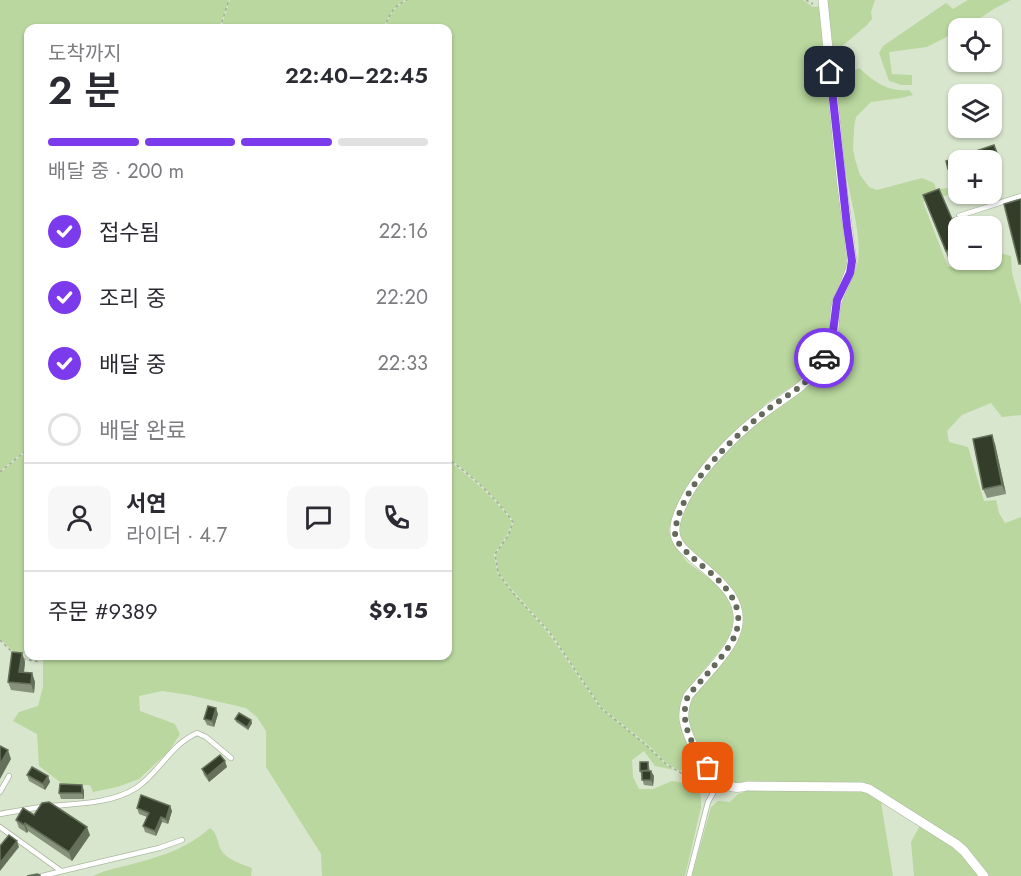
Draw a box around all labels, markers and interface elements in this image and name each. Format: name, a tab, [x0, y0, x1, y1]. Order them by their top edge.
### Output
map controls	[948, 18, 1002, 270]
button: locate	[948, 18, 1002, 72]
text: 도착까지	[48, 39, 122, 68]
pin	[804, 46, 855, 97]
icon: home	[813, 55, 846, 88]
text: 22:40–22:45	[285, 59, 428, 91]
text: 2 분	[48, 62, 120, 119]
button: layers	[948, 84, 1002, 138]
button: +	[948, 150, 1002, 204]
text: 배달 중 · 200 m	[48, 157, 184, 186]
icon: check	[48, 215, 81, 248]
text: 접수됨	[99, 216, 160, 248]
button: −	[948, 216, 1002, 270]
text: 22:16	[379, 217, 428, 246]
icon: check	[48, 281, 81, 314]
text: 조리 중	[99, 282, 166, 314]
text: 22:20	[376, 283, 428, 312]
courier	[794, 328, 854, 388]
icon: car	[808, 342, 841, 375]
icon: check	[48, 347, 81, 380]
text: 배달 중	[99, 348, 166, 380]
text: 22:33	[377, 349, 428, 378]
text: 배달 완료	[99, 414, 187, 446]
button: person	[48, 486, 111, 549]
button: chat	[287, 486, 350, 549]
button: phone	[365, 486, 428, 549]
text: 서연	[126, 487, 166, 519]
text: 라이더 · 4.7	[126, 521, 227, 550]
text: $9.15	[369, 594, 428, 626]
text: 주문 #9389	[48, 595, 158, 627]
pin	[682, 742, 733, 793]
icon: bag	[691, 751, 724, 784]

